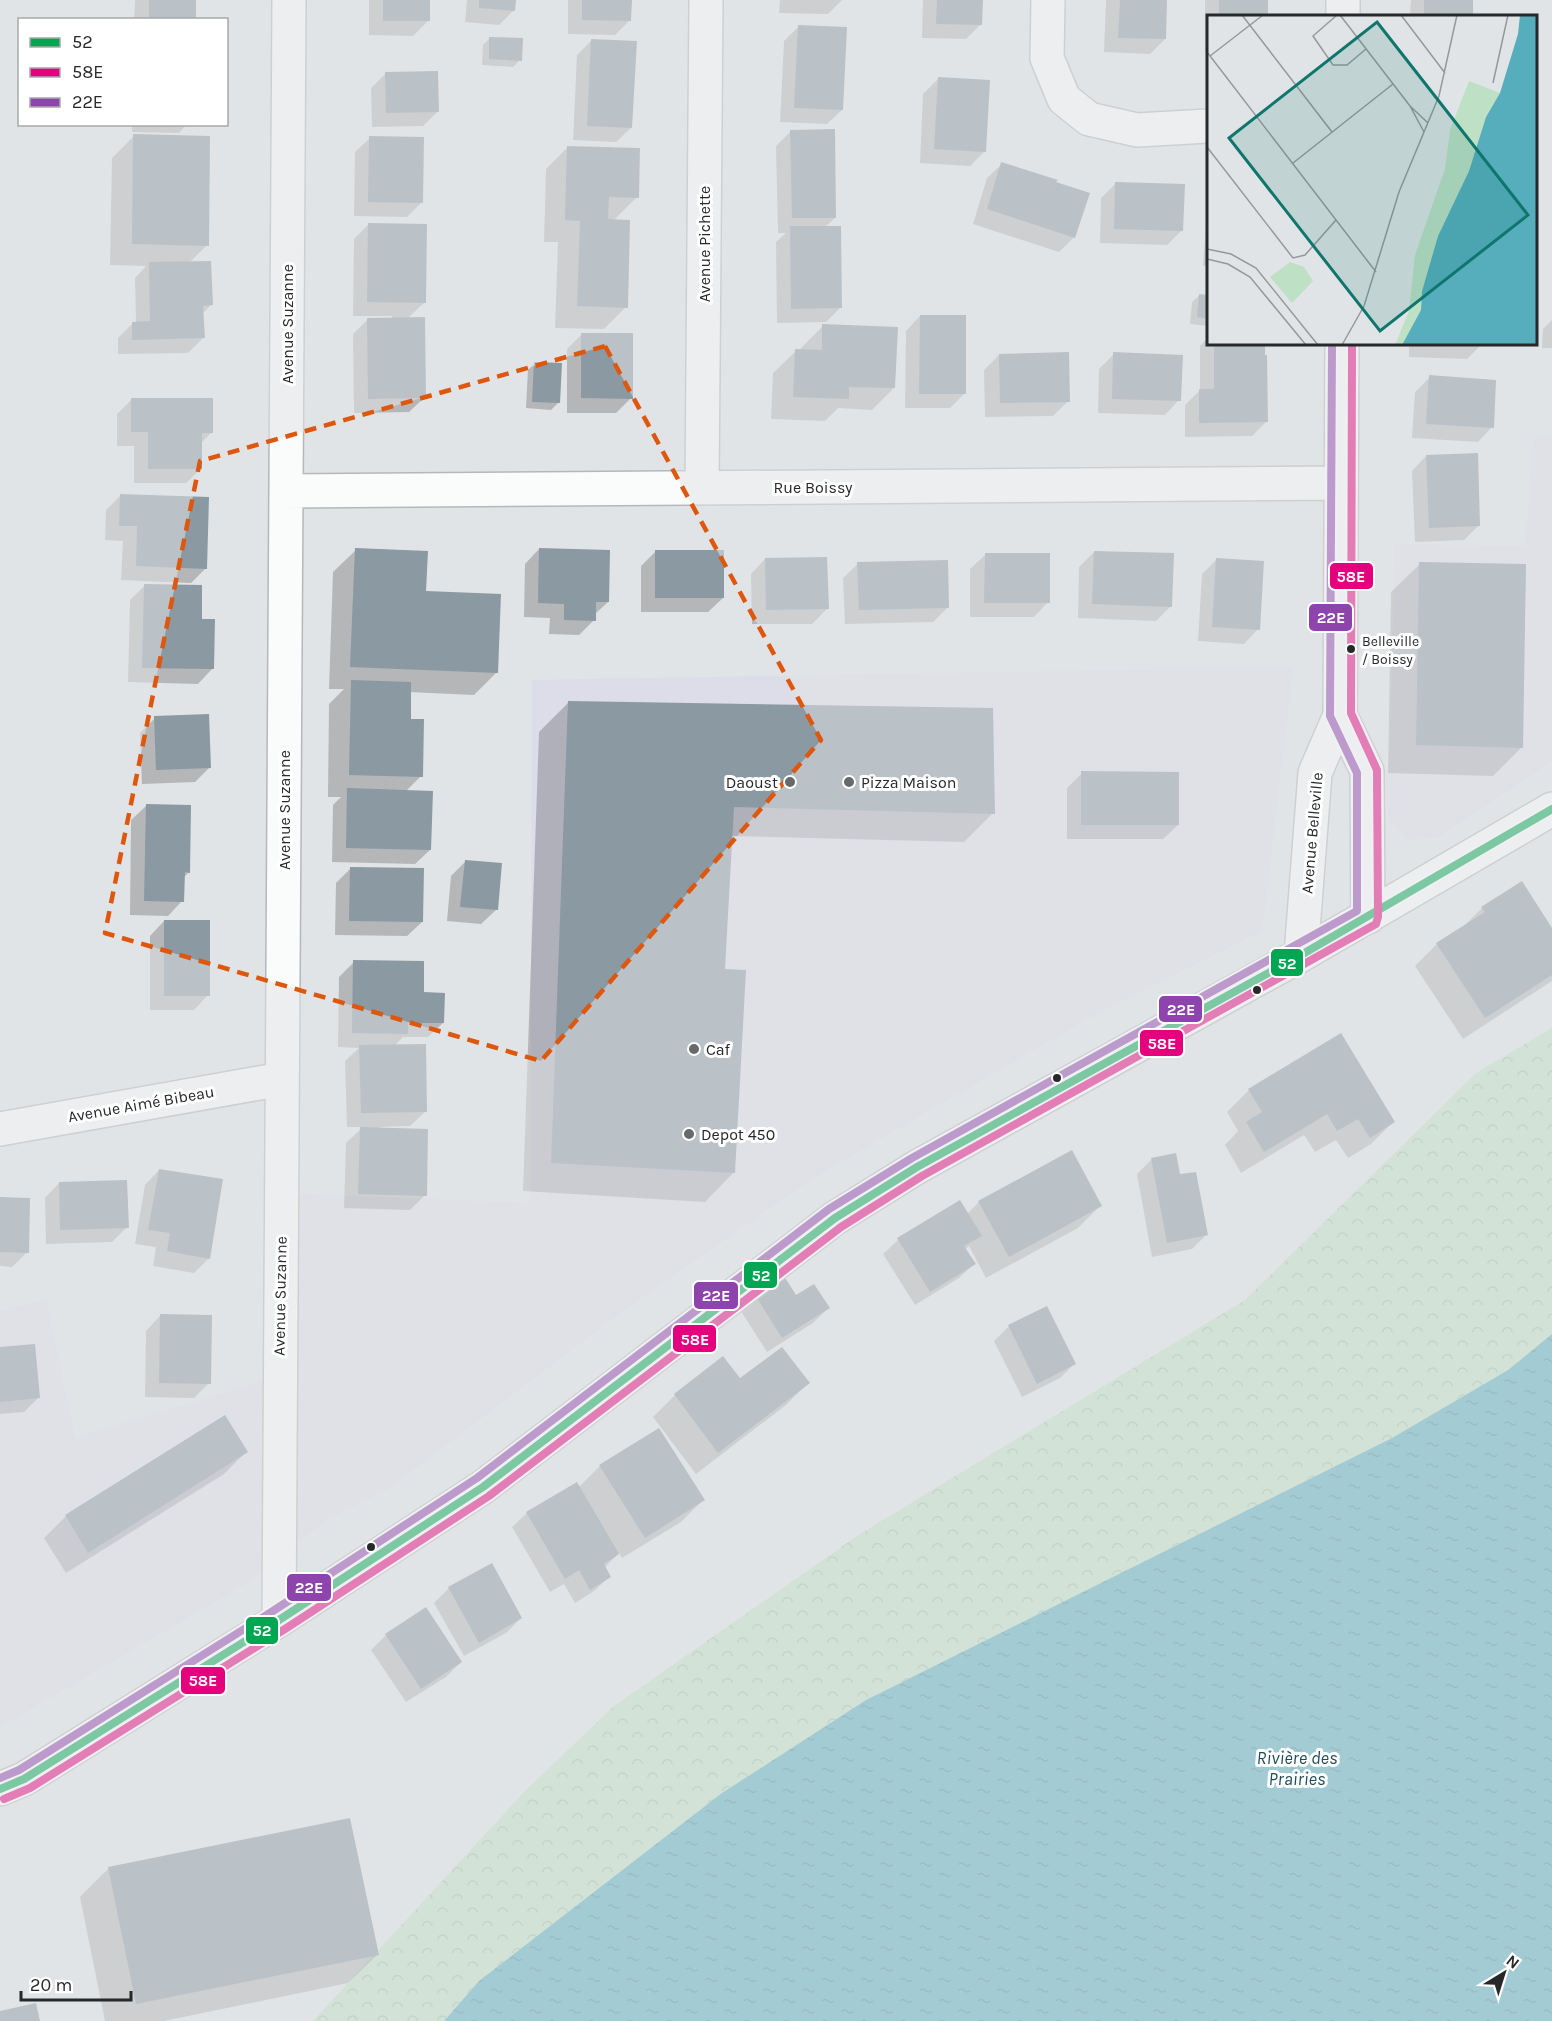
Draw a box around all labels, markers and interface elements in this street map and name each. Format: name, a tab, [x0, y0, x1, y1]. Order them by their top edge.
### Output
inset map	[1207, 15, 1537, 345]
legend	[18, 18, 228, 126]
text: 52	[72, 31, 93, 53]
text: 58E	[72, 61, 103, 83]
text: 22E	[72, 91, 103, 113]
street label: Avenue Pichette	[695, 186, 714, 302]
street label: Avenue Suzanne	[278, 264, 297, 384]
street label: Rue Boissy	[774, 478, 853, 497]
line badge: 58E	[1329, 562, 1374, 590]
text: 58E	[1336, 567, 1366, 586]
line badge: 22E	[1308, 603, 1353, 632]
text: 22E	[1317, 608, 1345, 627]
place label: Belleville / Boissy	[1362, 633, 1419, 668]
marker: Belleville / Boissy	[1345, 643, 1357, 655]
street label: Avenue Suzanne	[275, 750, 294, 870]
street label: Avenue Belleville	[1297, 772, 1327, 894]
place label: Daoust	[726, 773, 778, 792]
place label: Pizza Maison	[861, 773, 956, 792]
marker: Daoust	[783, 775, 797, 789]
marker: Pizza Maison	[842, 775, 856, 789]
line badge: 52	[1270, 948, 1304, 977]
text: 52	[1278, 954, 1297, 973]
unlabelled marker	[1251, 984, 1263, 996]
line badge: 22E	[1158, 995, 1203, 1023]
text: 22E	[1167, 1000, 1195, 1019]
line badge: 58E	[1139, 1029, 1184, 1057]
text: 58E	[1147, 1034, 1177, 1053]
place label: Caf	[706, 1040, 731, 1059]
marker: Caf	[687, 1042, 701, 1056]
unlabelled marker	[1051, 1072, 1063, 1084]
street label: Avenue Aimé Bibeau	[66, 1082, 216, 1126]
place label: Depot 450	[701, 1125, 775, 1144]
marker: Depot 450	[682, 1127, 696, 1141]
street label: Avenue Suzanne	[269, 1236, 291, 1356]
line badge: 52	[743, 1261, 778, 1289]
text: 52	[752, 1266, 771, 1285]
line badge: 22E	[693, 1281, 739, 1310]
text: 22E	[702, 1286, 730, 1305]
line badge: 58E	[672, 1324, 717, 1353]
text: 58E	[680, 1330, 710, 1349]
unlabelled marker	[365, 1541, 377, 1553]
line badge: 22E	[286, 1573, 332, 1602]
text: 22E	[295, 1578, 323, 1597]
line badge: 52	[245, 1616, 279, 1645]
text: 52	[253, 1621, 272, 1640]
line badge: 58E	[180, 1666, 226, 1695]
text: 58E	[188, 1671, 218, 1690]
water label: Rivière des Prairies	[1257, 1747, 1337, 1790]
north arrow	[1474, 1943, 1534, 2003]
text: N	[1503, 1951, 1523, 1973]
scale bar	[21, 1964, 130, 2002]
text: 20 m	[30, 1974, 72, 1996]

